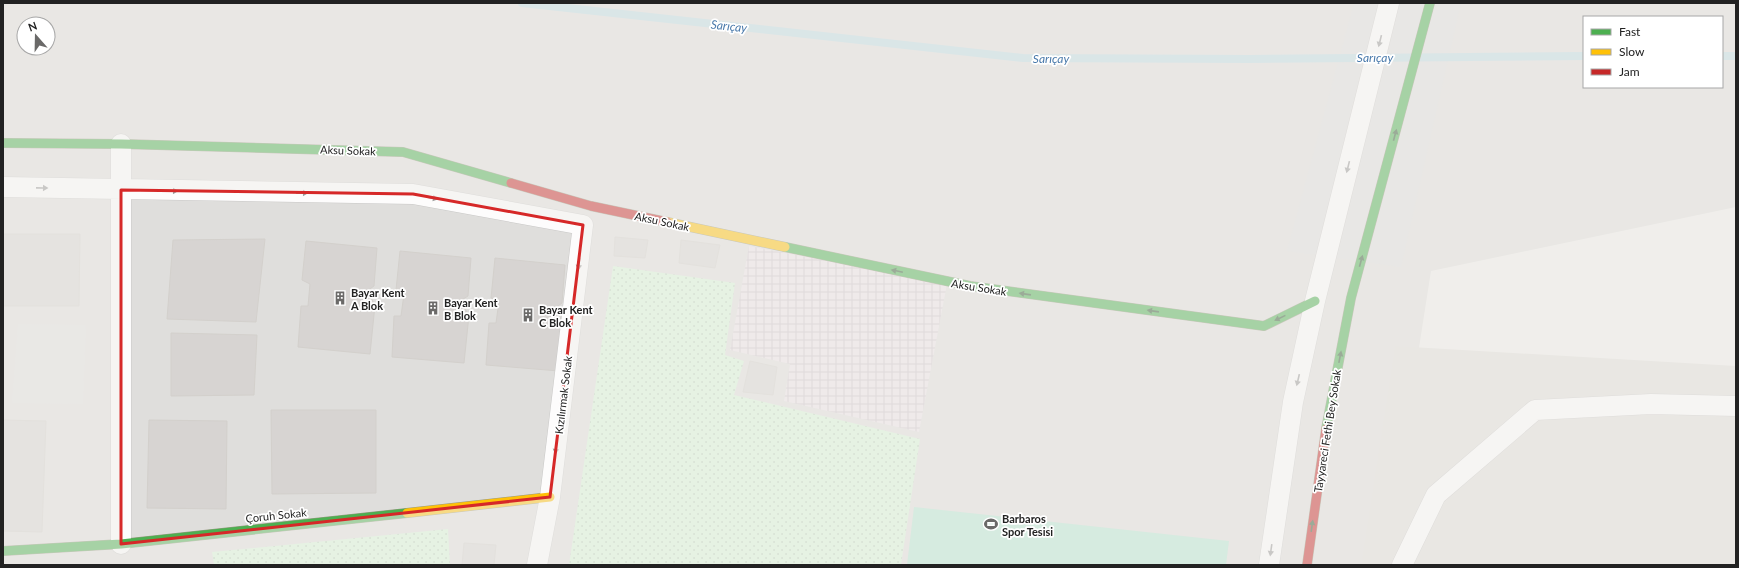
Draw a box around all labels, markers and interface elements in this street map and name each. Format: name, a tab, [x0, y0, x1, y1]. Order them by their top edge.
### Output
north arrow	[16, 16, 56, 56]
legend	[1583, 16, 1723, 88]
water label: Sarıçay	[710, 17, 748, 35]
text: N	[26, 19, 39, 34]
text: Fast	[1619, 24, 1641, 39]
one-way arrow	[1376, 35, 1382, 47]
text: Slow	[1619, 44, 1645, 59]
water label: Sarıçay	[1357, 50, 1393, 65]
water label: Sarıçay	[1033, 51, 1069, 66]
text: Jam	[1619, 64, 1640, 79]
one-way arrow	[1392, 129, 1398, 141]
street label: Aksu Sokak	[320, 143, 376, 157]
one-way arrow	[1345, 161, 1351, 173]
one-way arrow	[36, 185, 49, 191]
one-way arrow	[166, 187, 178, 194]
one-way arrow	[296, 189, 308, 196]
one-way arrow	[426, 195, 438, 201]
street label: Aksu Sokak	[633, 209, 691, 233]
one-way arrow	[1358, 254, 1364, 266]
one-way arrow	[575, 258, 582, 270]
one-way arrow	[891, 267, 903, 273]
street label: Aksu Sokak	[951, 276, 1008, 298]
place label: Bayar Kent A Blok	[350, 286, 406, 312]
building icon: Bayar Kent A Blok	[332, 290, 348, 306]
one-way arrow	[1019, 291, 1031, 297]
place label: Bayar Kent B Blok	[444, 296, 499, 322]
building icon: Bayar Kent B Blok	[425, 300, 441, 316]
place label: Bayar Kent C Blok	[539, 303, 594, 329]
building icon: Bayar Kent C Blok	[520, 307, 536, 323]
one-way arrow	[1147, 308, 1159, 314]
one-way arrow	[1275, 315, 1286, 321]
one-way arrow	[1337, 351, 1343, 363]
street label: Kızılırmak Sokak	[552, 355, 574, 435]
street label: Tayyareci Fethi Bey Sokak	[1311, 368, 1343, 493]
one-way arrow	[1294, 374, 1300, 386]
one-way arrow	[553, 442, 559, 454]
street label: Çoruh Sokak	[245, 505, 308, 525]
place label: Barbaros Spor Tesisi	[1002, 512, 1053, 538]
sports icon: Barbaros Spor Tesisi	[983, 516, 999, 532]
one-way arrow	[1309, 520, 1315, 532]
one-way arrow	[1268, 544, 1274, 556]

